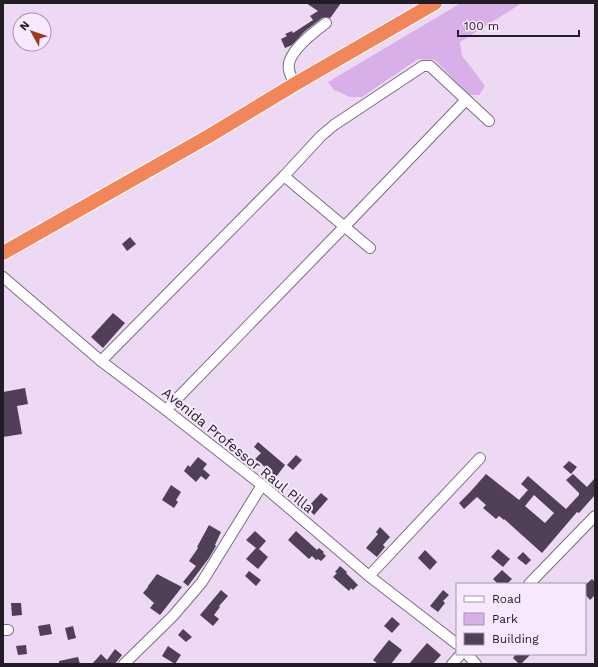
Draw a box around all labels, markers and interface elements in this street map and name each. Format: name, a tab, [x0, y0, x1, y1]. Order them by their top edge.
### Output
north arrow	[12, 12, 52, 52]
scale bar	[458, 12, 579, 38]
text: N	[17, 19, 32, 33]
text: 100 m	[464, 19, 499, 33]
street label: Avenida Professor Raul Pilla	[159, 384, 317, 516]
legend	[456, 583, 586, 655]
text: Road	[492, 592, 521, 606]
text: Park	[492, 612, 518, 626]
text: Building	[492, 632, 539, 646]

